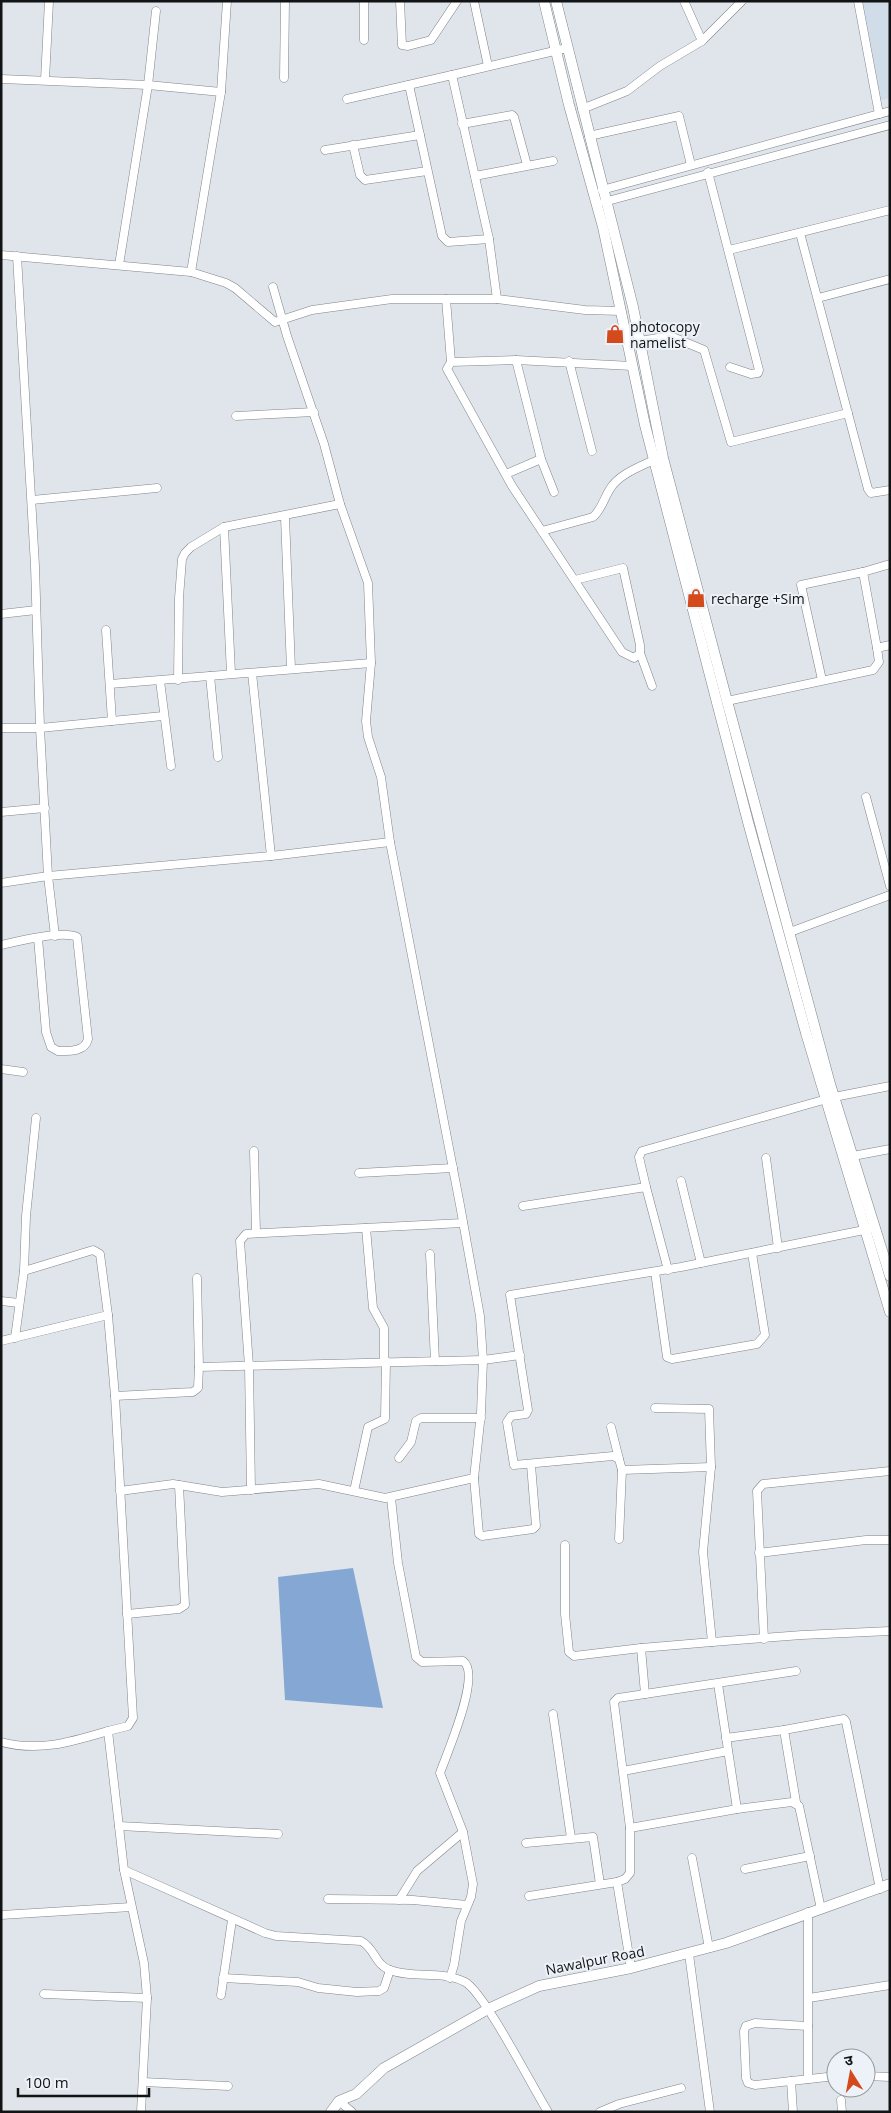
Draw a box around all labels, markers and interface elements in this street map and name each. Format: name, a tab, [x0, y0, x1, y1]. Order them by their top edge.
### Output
place label: photocopy namelist	[630, 317, 701, 352]
shop icon: photocopy namelist	[604, 323, 626, 345]
shop icon: recharge +Sim	[685, 587, 707, 609]
place label: recharge +Sim	[711, 589, 805, 608]
street label: Nawalpur Road	[544, 1941, 646, 1979]
north arrow	[826, 2048, 876, 2098]
text: उ	[843, 2049, 855, 2070]
scale bar	[18, 2066, 149, 2098]
text: 100 m	[25, 2072, 69, 2092]

